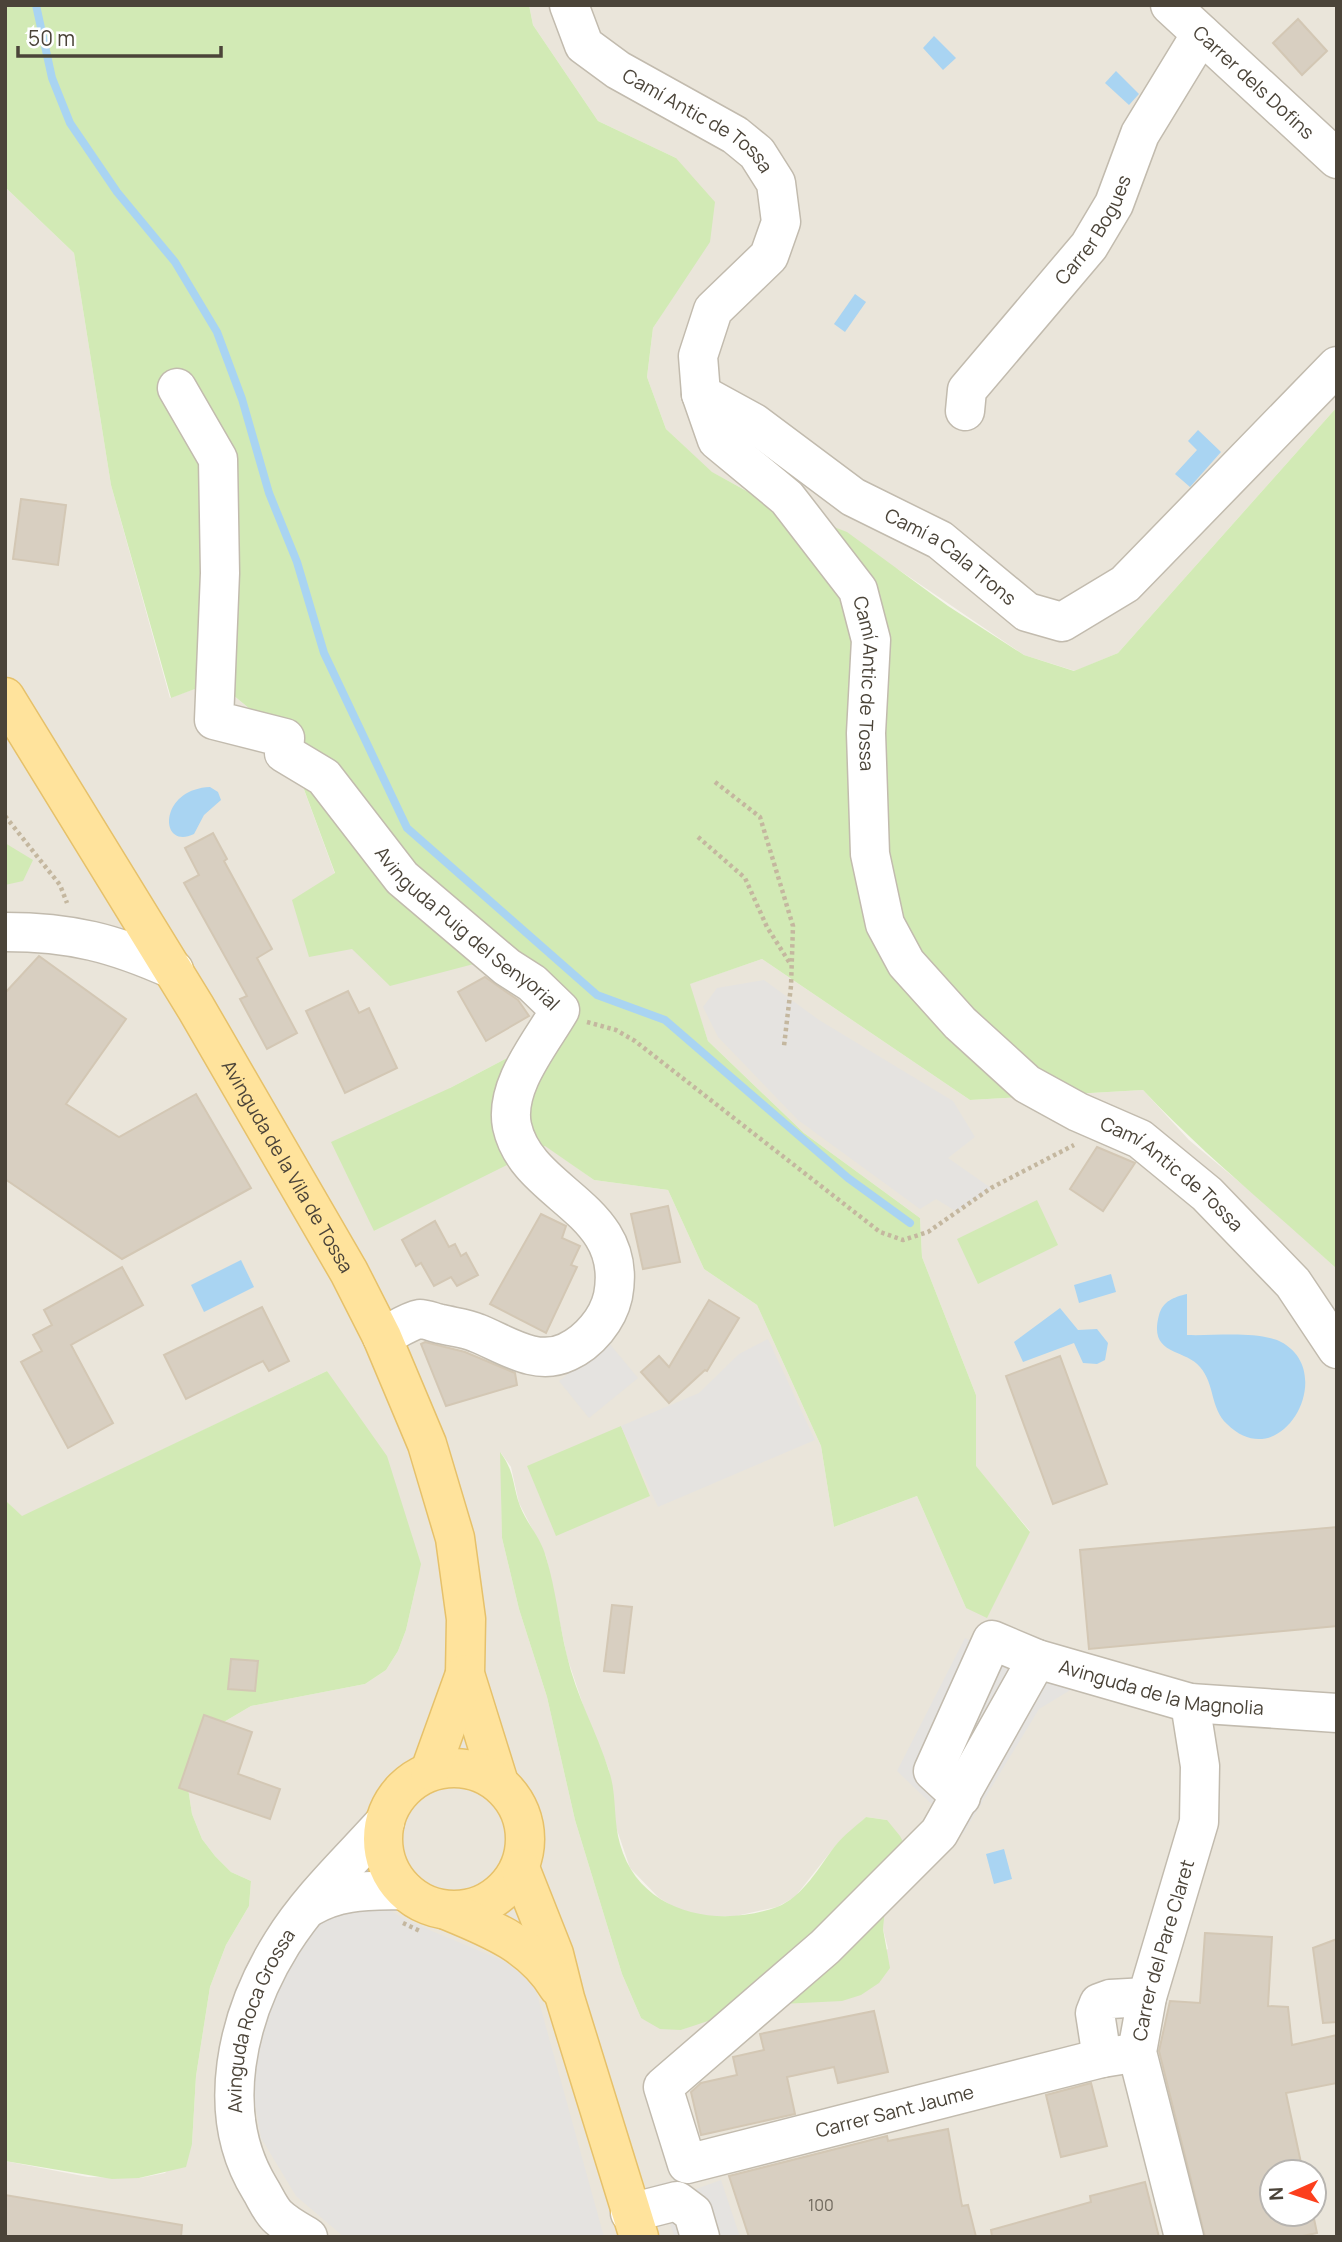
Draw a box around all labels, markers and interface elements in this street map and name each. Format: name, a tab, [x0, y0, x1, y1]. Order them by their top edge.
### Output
scale bar	[18, 14, 220, 58]
street label: Carrer dels Dofins	[1187, 20, 1320, 145]
text: 50 m	[28, 24, 75, 52]
street label: Camí Antic de Tossa	[618, 62, 779, 178]
street label: Carrer Bogues	[1049, 171, 1137, 290]
street label: Camí a Cala Trons	[881, 502, 1022, 611]
street label: Camí Antic de Tossa	[847, 593, 884, 771]
street label: Avinguda Puig del Senyorial	[369, 841, 566, 1016]
street label: Avinguda de la Vila de Tossa	[216, 1055, 360, 1278]
street label: Camí Antic de Tossa	[1096, 1110, 1249, 1237]
street label: Avinguda de la Magnolia	[1056, 1653, 1265, 1721]
street label: Carrer del Pare Claret	[1126, 1856, 1200, 2043]
street label: Avinguda Roca Grossa	[221, 1923, 301, 2114]
street label: Carrer Sant Jaume	[813, 2078, 977, 2144]
north arrow	[1258, 2158, 1328, 2228]
text: N	[1263, 2186, 1289, 2201]
house number: 100	[808, 2194, 834, 2216]

